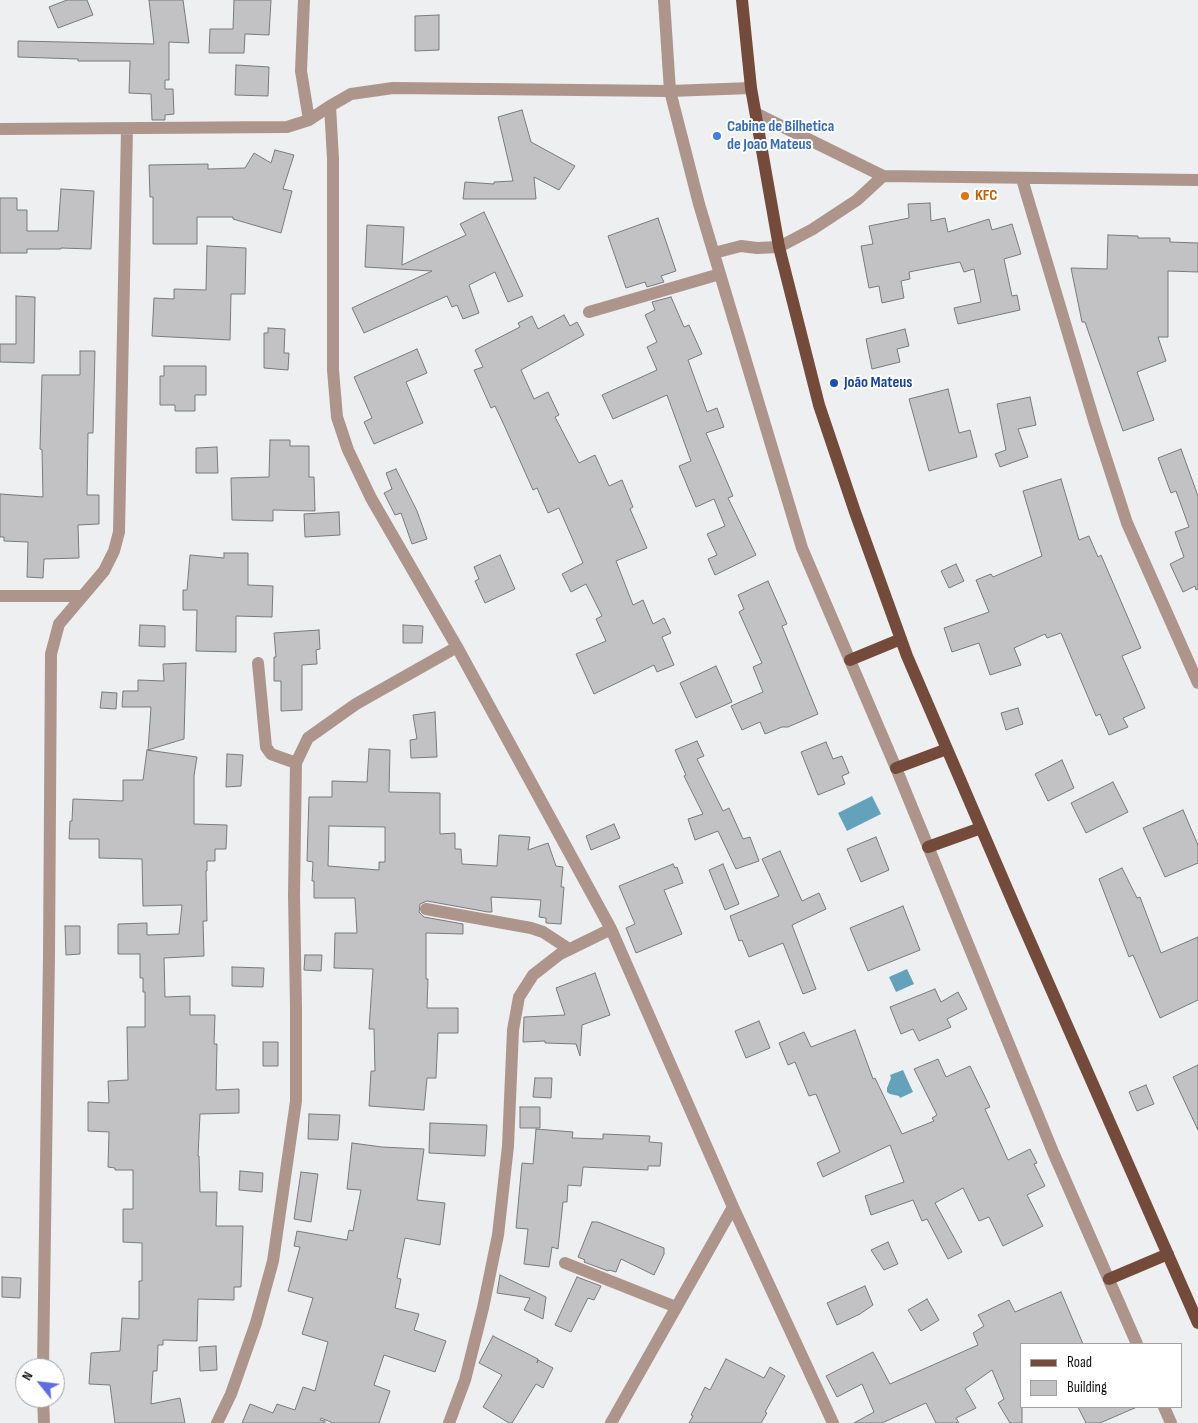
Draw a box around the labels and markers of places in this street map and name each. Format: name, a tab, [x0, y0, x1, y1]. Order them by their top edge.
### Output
place label: Cabine de Bilhetica de Joao Mateus	[727, 117, 834, 155]
marker: Cabine de Bilhetica de Joao Mateus	[711, 130, 723, 142]
place label: KFC	[975, 186, 998, 206]
marker: KFC	[959, 190, 971, 202]
place label: João Mateus	[844, 373, 912, 393]
marker: João Mateus	[828, 377, 840, 389]

